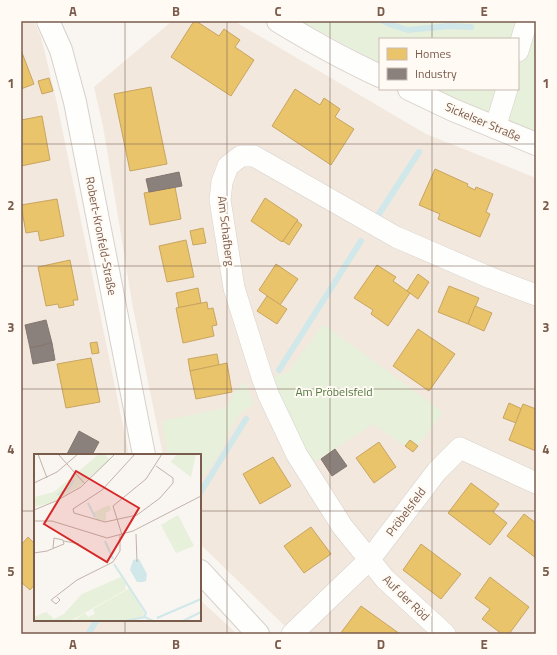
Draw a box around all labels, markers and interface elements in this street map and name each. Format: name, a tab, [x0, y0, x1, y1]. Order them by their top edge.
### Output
text: A	[69, 1, 77, 21]
text: B	[172, 1, 180, 21]
text: C	[274, 1, 282, 21]
text: D	[377, 1, 385, 21]
text: E	[480, 1, 488, 21]
legend	[379, 38, 519, 90]
text: Homes	[415, 44, 451, 63]
text: Industry	[415, 64, 457, 83]
text: 1	[7, 73, 15, 93]
text: 1	[542, 73, 550, 93]
street label: Sickelser Straße	[442, 97, 524, 146]
street label: Robert-Kronfeld-Straße	[81, 175, 122, 297]
text: 2	[7, 195, 15, 215]
street label: Am Schafberg	[213, 195, 240, 267]
text: 2	[542, 195, 550, 215]
text: 3	[7, 317, 15, 337]
text: 3	[542, 317, 550, 337]
park label: Am Pröbelsfeld	[295, 382, 373, 401]
text: 4	[7, 439, 15, 459]
text: 4	[542, 439, 550, 459]
inset map	[34, 454, 201, 621]
street label: Pröbelsfeld	[381, 483, 430, 540]
text: 5	[7, 561, 15, 581]
text: 5	[542, 561, 550, 581]
street label: Auf der Röd	[378, 570, 434, 625]
text: A	[69, 634, 77, 654]
text: B	[172, 634, 180, 654]
text: C	[274, 634, 282, 654]
text: D	[377, 634, 385, 654]
text: E	[480, 634, 488, 654]

